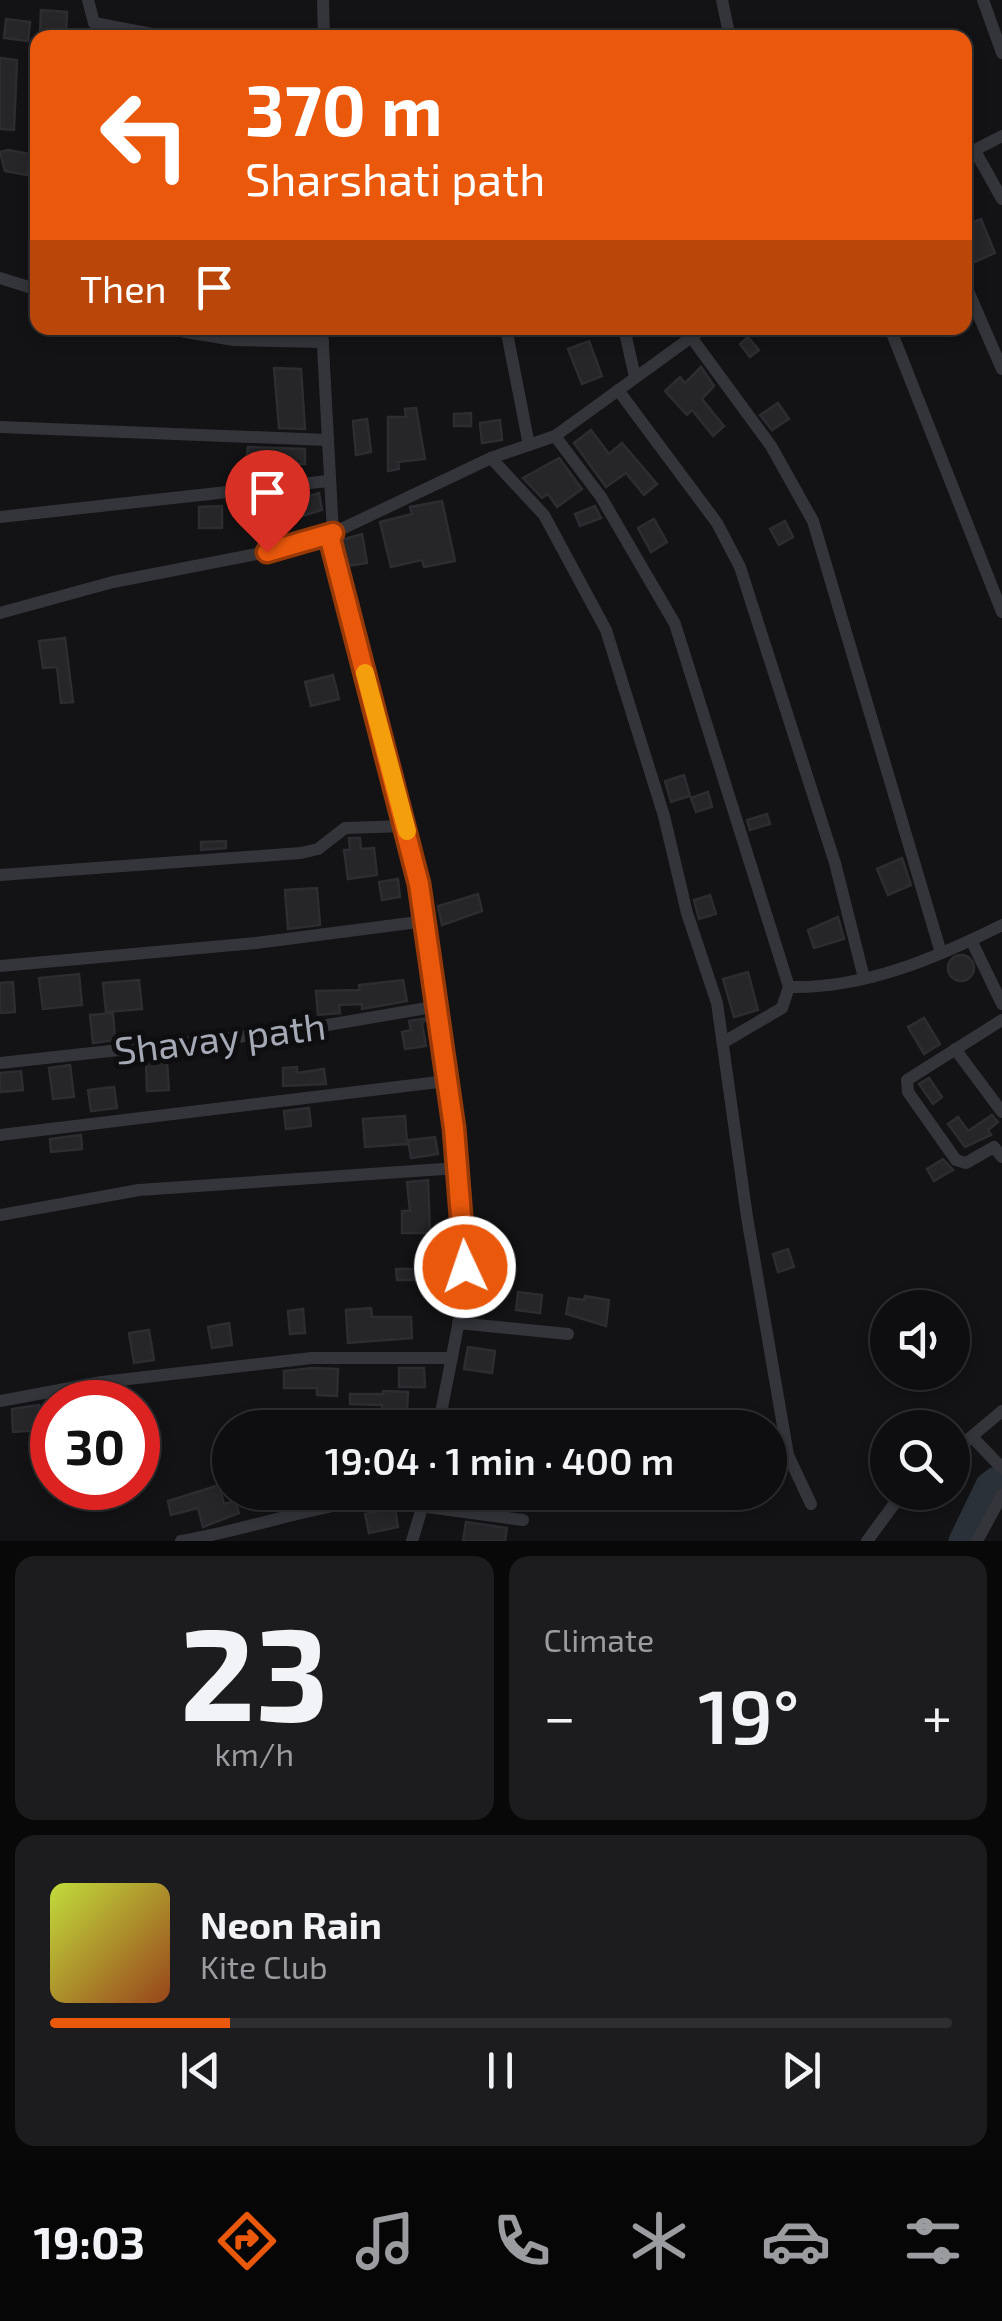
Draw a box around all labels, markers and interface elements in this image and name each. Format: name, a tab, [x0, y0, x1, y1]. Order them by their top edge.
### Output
text: 370 m	[245, 66, 443, 150]
icon: left	[80, 70, 210, 200]
text: Sharshati path	[245, 151, 545, 205]
icon: arrive	[187, 260, 242, 315]
text: Then	[80, 265, 167, 311]
pin	[225, 450, 310, 553]
icon: arrive	[240, 465, 295, 520]
street label: Shavay path	[112, 1001, 328, 1073]
position arrow	[413, 1215, 517, 1319]
map controls	[870, 1290, 970, 1510]
button: sound	[870, 1290, 970, 1390]
speed limit sign: 30	[30, 1380, 160, 1510]
button: search	[870, 1410, 970, 1510]
text: 19:04 · 1 min · 400 m	[325, 1437, 674, 1483]
text: 23	[180, 1591, 329, 1747]
text: Climate	[544, 1620, 654, 1658]
text: 19°	[698, 1669, 799, 1759]
text: −	[544, 1682, 576, 1748]
text: +	[922, 1682, 952, 1748]
text: km/h	[215, 1734, 294, 1772]
text: Neon Rain	[200, 1901, 382, 1947]
text: Kite Club	[200, 1947, 328, 1985]
icon: previous	[173, 2043, 228, 2098]
icon: pause	[473, 2043, 528, 2098]
icon: next	[774, 2043, 829, 2098]
icon: directions	[212, 2206, 282, 2276]
icon: music	[350, 2206, 420, 2276]
icon: phone	[487, 2206, 557, 2276]
icon: climate	[624, 2206, 694, 2276]
icon: car	[761, 2206, 831, 2276]
icon: filters	[898, 2206, 968, 2276]
text: 19:03	[34, 2214, 145, 2268]

